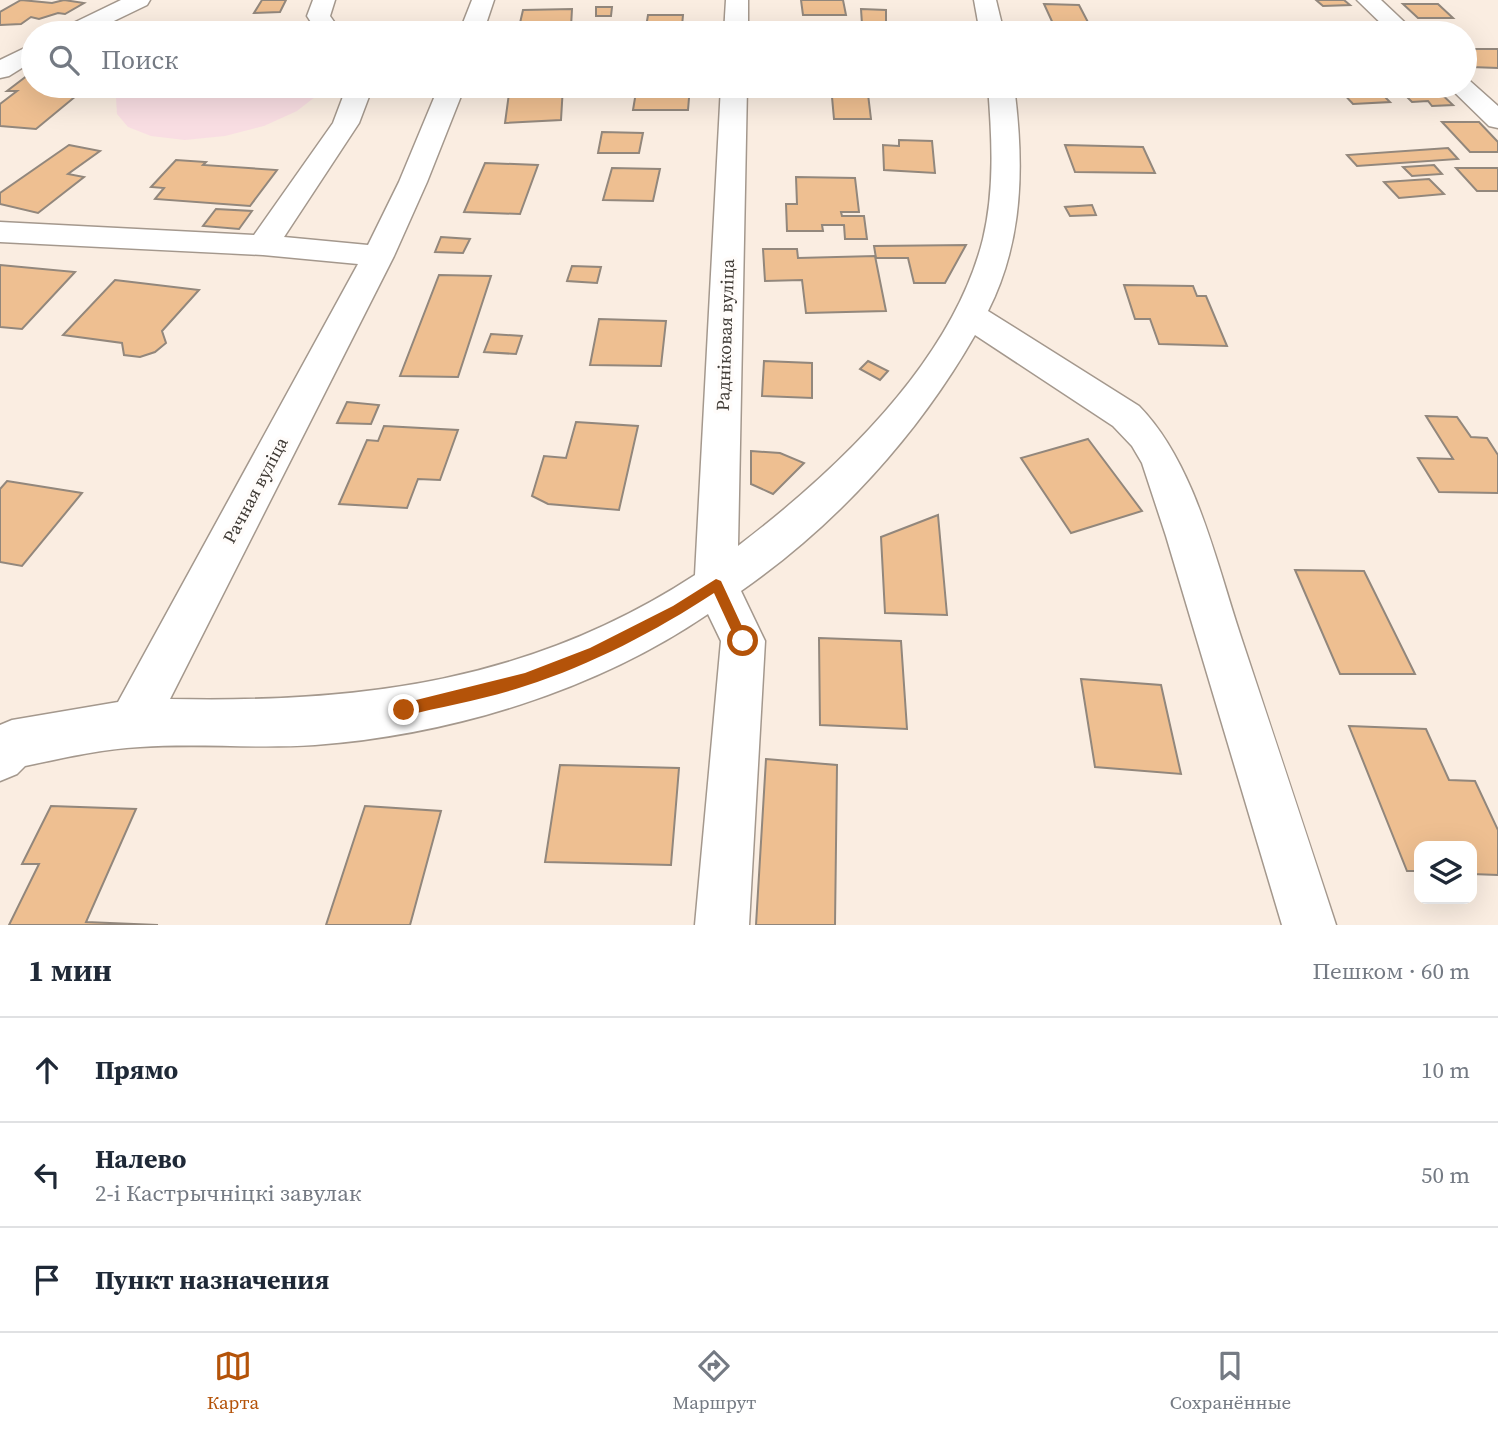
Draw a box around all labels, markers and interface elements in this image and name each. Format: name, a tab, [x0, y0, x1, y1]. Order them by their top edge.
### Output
search box	[21, 21, 1477, 98]
icon: search	[45, 41, 83, 79]
text: Поиск	[101, 42, 178, 78]
street label: Радніковая вуліца	[710, 258, 740, 411]
street label: Рачная вуліца	[216, 432, 294, 548]
route start	[727, 625, 758, 656]
route end	[388, 694, 419, 725]
map controls	[1414, 841, 1477, 904]
button: layers	[1414, 841, 1477, 904]
text: 1 мин	[28, 950, 112, 991]
text: Пешком · 60 m	[1313, 955, 1470, 987]
icon: ahead	[28, 1051, 66, 1089]
text: Прямо	[95, 1052, 178, 1088]
text: 10 m	[1421, 1054, 1470, 1086]
text: Налево	[95, 1141, 186, 1177]
icon: left	[28, 1156, 66, 1194]
text: 50 m	[1421, 1159, 1470, 1191]
text: 2-і Кастрычніцкі завулак	[95, 1177, 362, 1209]
icon: arrive	[28, 1261, 66, 1299]
text: Пункт назначения	[95, 1262, 329, 1298]
tab: Карта	[207, 1347, 259, 1415]
tab: Маршрут	[672, 1347, 756, 1415]
tab: Сохранённые	[1170, 1347, 1291, 1415]

